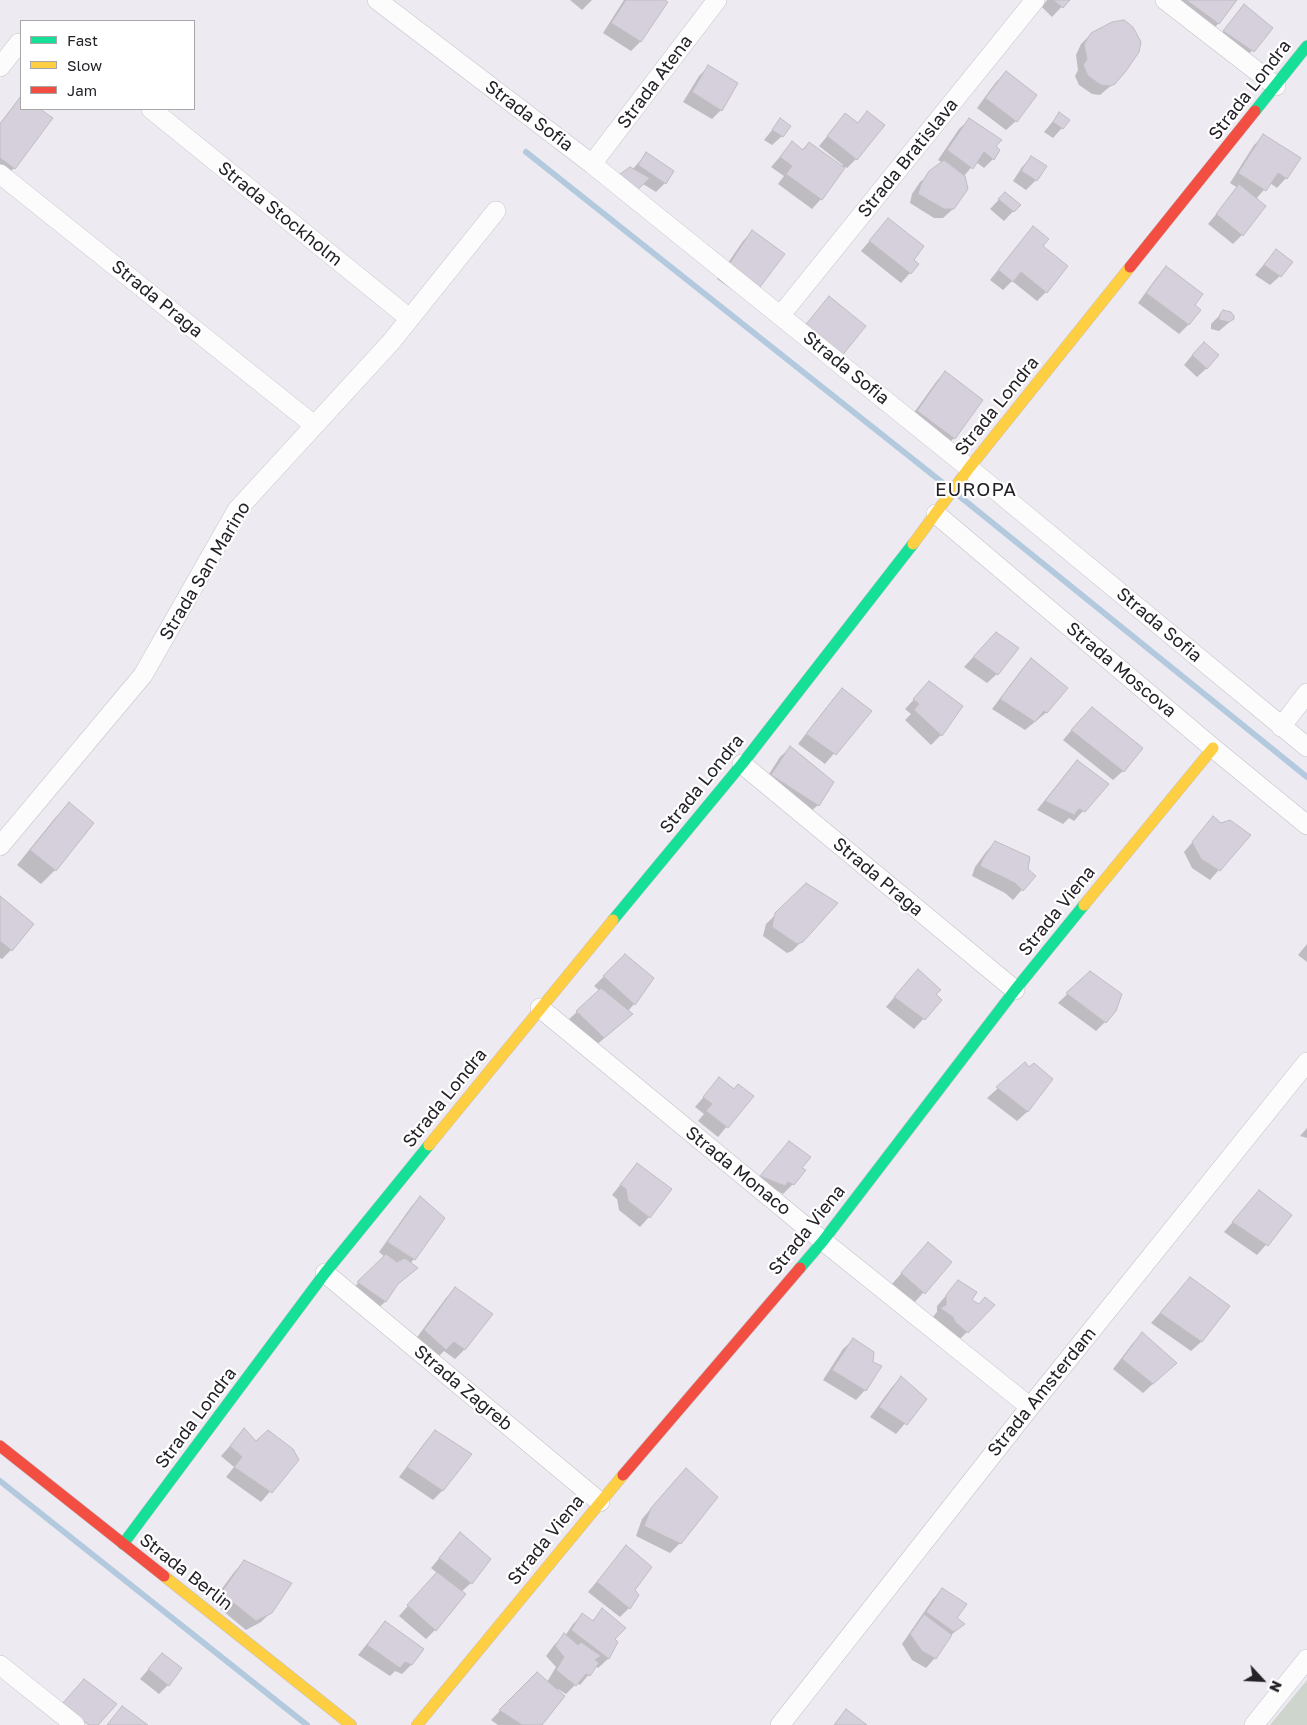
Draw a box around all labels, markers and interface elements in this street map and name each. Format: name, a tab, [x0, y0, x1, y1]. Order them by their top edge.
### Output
legend	[20, 20, 195, 110]
text: Fast	[67, 31, 98, 49]
street label: Strada Atena	[613, 31, 697, 133]
street label: Strada Londra	[1204, 36, 1296, 144]
text: Slow	[67, 56, 102, 74]
street label: Strada Sofia	[481, 76, 577, 156]
text: Jam	[67, 81, 97, 99]
street label: Strada Bratislava	[853, 94, 963, 222]
street label: Strada Stockholm	[213, 157, 347, 271]
street label: Strada Praga	[107, 256, 207, 342]
street label: Strada Sofia	[798, 327, 894, 409]
street label: Strada Londra	[950, 352, 1044, 460]
district label: EUROPA	[934, 479, 1018, 501]
street label: Strada San Marino	[155, 498, 255, 644]
street label: Strada Sofia	[1112, 583, 1206, 667]
street label: Strada Moscova	[1062, 618, 1180, 722]
street label: Strada Londra	[655, 730, 749, 838]
street label: Strada Praga	[828, 833, 928, 921]
street label: Strada Viena	[1014, 862, 1100, 960]
street label: Strada Londra	[398, 1044, 492, 1152]
street label: Strada Monaco	[681, 1122, 795, 1220]
street label: Strada Viena	[764, 1181, 850, 1279]
street label: Strada Amsterdam	[983, 1323, 1101, 1461]
street label: Strada Zagreb	[410, 1341, 516, 1435]
street label: Strada Londra	[151, 1363, 241, 1473]
street label: Strada Viena	[503, 1491, 589, 1589]
street label: Strada Berlin	[135, 1529, 237, 1615]
north arrow	[1237, 1655, 1287, 1705]
text: N	[1266, 1678, 1286, 1695]

